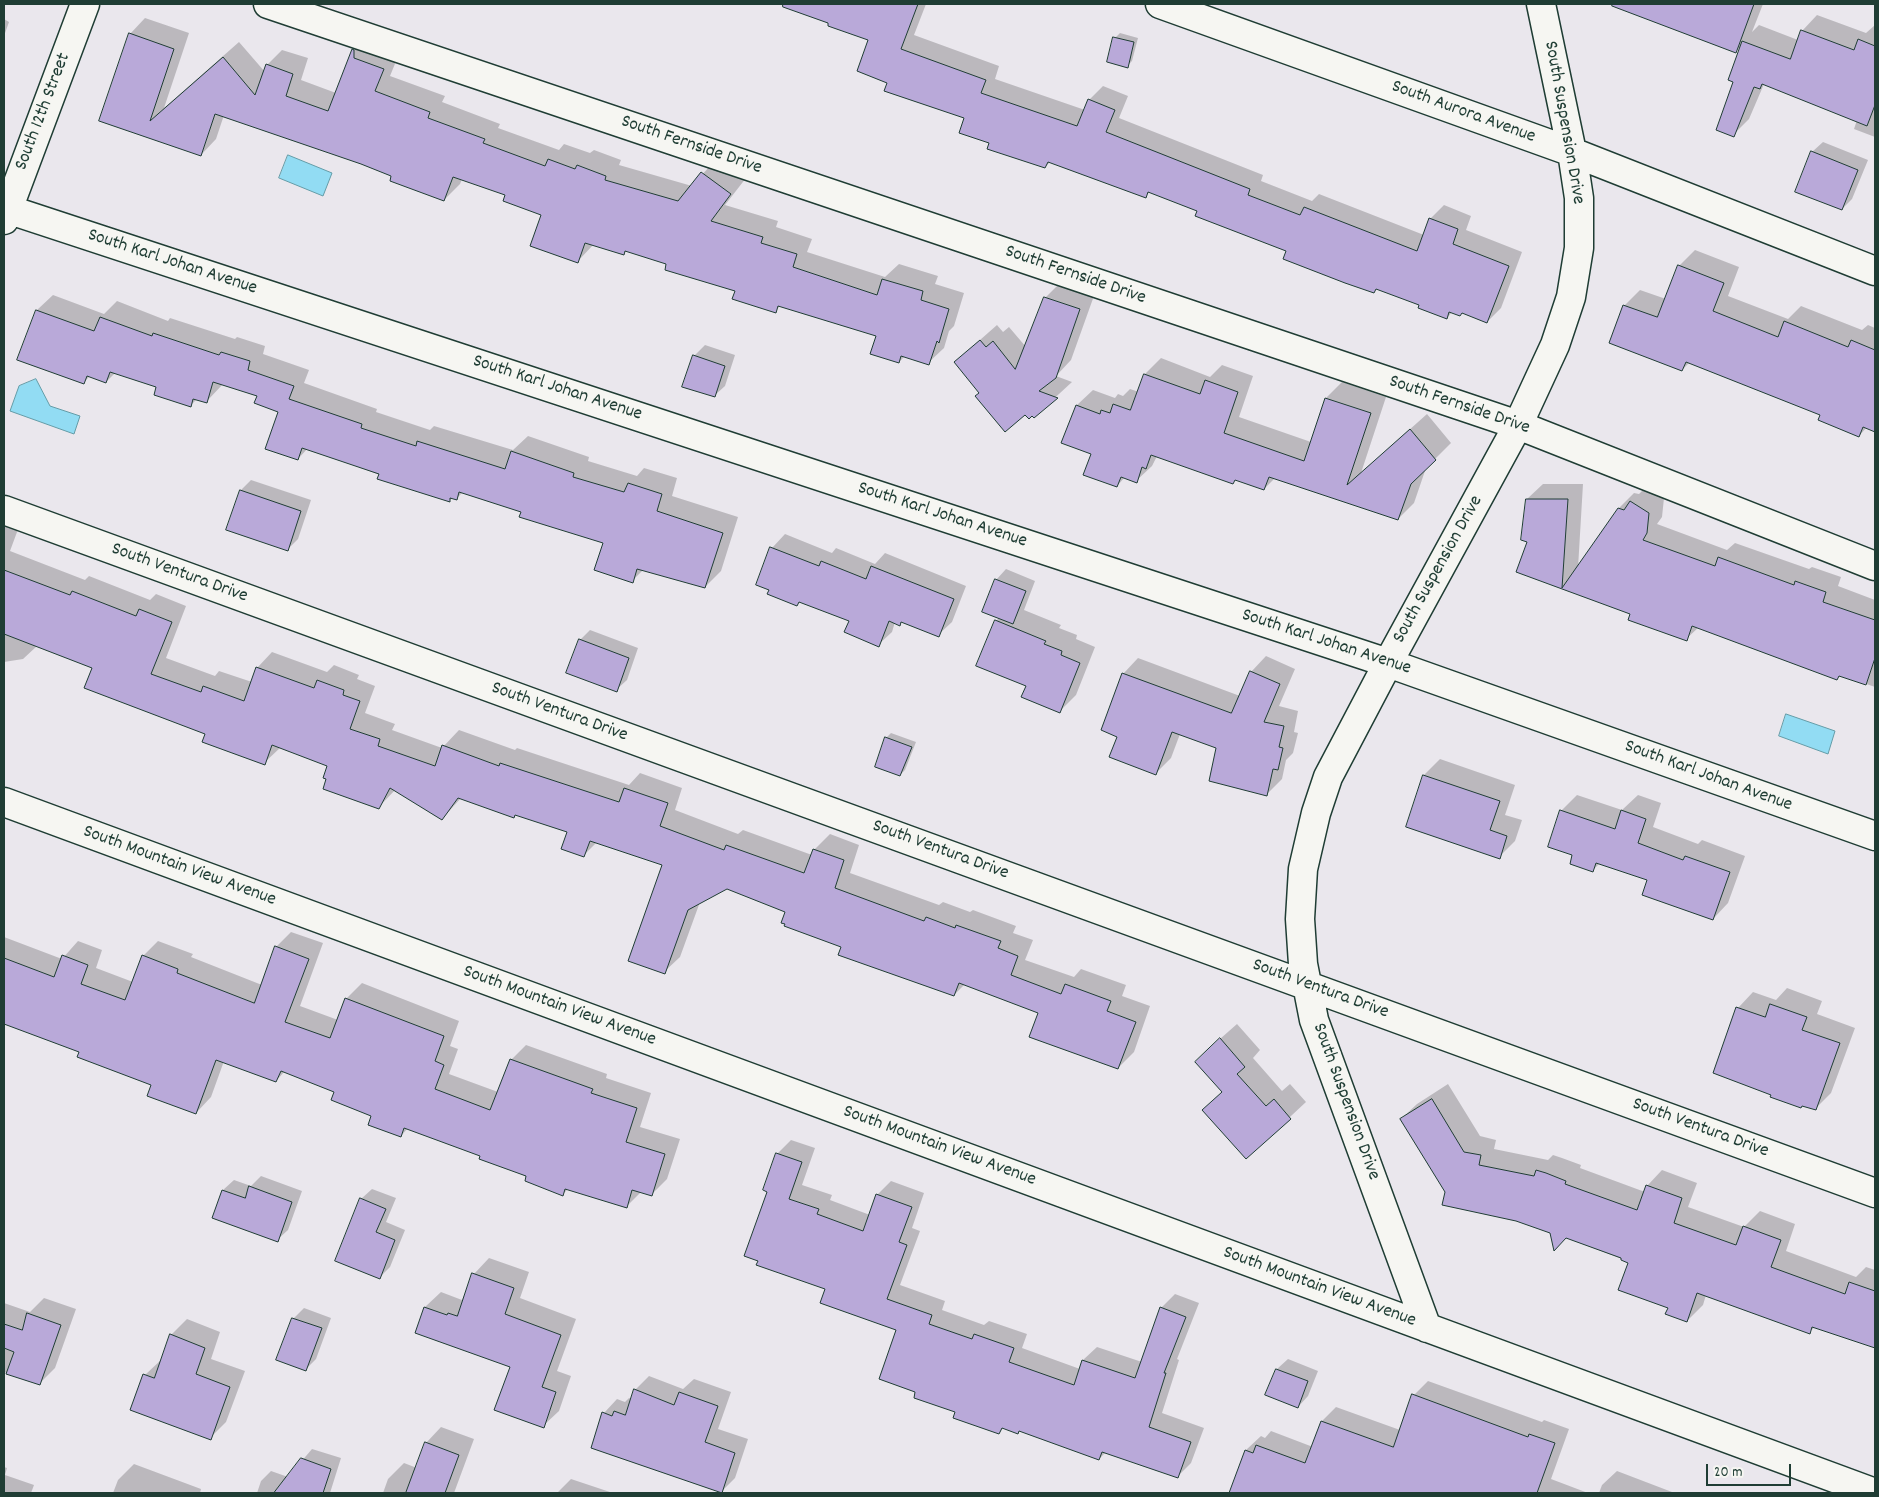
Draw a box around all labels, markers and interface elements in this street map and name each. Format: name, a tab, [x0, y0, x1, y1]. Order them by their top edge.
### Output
street label: South Suspension Drive	[1537, 40, 1589, 206]
street label: South 12th Street	[11, 50, 77, 174]
street label: South Aurora Avenue	[1388, 76, 1538, 150]
street label: South Fernside Drive	[618, 111, 764, 181]
street label: South Karl Johan Avenue	[84, 225, 260, 301]
street label: South Fernside Drive	[1002, 241, 1148, 311]
street label: South Karl Johan Avenue	[469, 351, 645, 427]
street label: South Fernside Drive	[1386, 371, 1532, 441]
street label: South Karl Johan Avenue	[854, 478, 1030, 554]
street label: South Suspension Drive	[1389, 492, 1489, 648]
street label: South Ventura Drive	[108, 539, 250, 609]
street label: South Karl Johan Avenue	[1238, 605, 1414, 681]
street label: South Ventura Drive	[488, 678, 630, 748]
street label: South Karl Johan Avenue	[1621, 736, 1795, 818]
street label: South Ventura Drive	[869, 816, 1011, 886]
street label: South Mountain View Avenue	[79, 821, 279, 913]
street label: South Ventura Drive	[1249, 955, 1391, 1025]
street label: South Mountain View Avenue	[459, 961, 659, 1053]
street label: South Suspension Drive	[1306, 1020, 1384, 1184]
street label: South Ventura Drive	[1629, 1094, 1771, 1164]
street label: South Mountain View Avenue	[839, 1101, 1039, 1193]
street label: South Mountain View Avenue	[1219, 1242, 1419, 1334]
scale bar	[1709, 1454, 1794, 1486]
text: 20 m	[1714, 1462, 1742, 1484]

